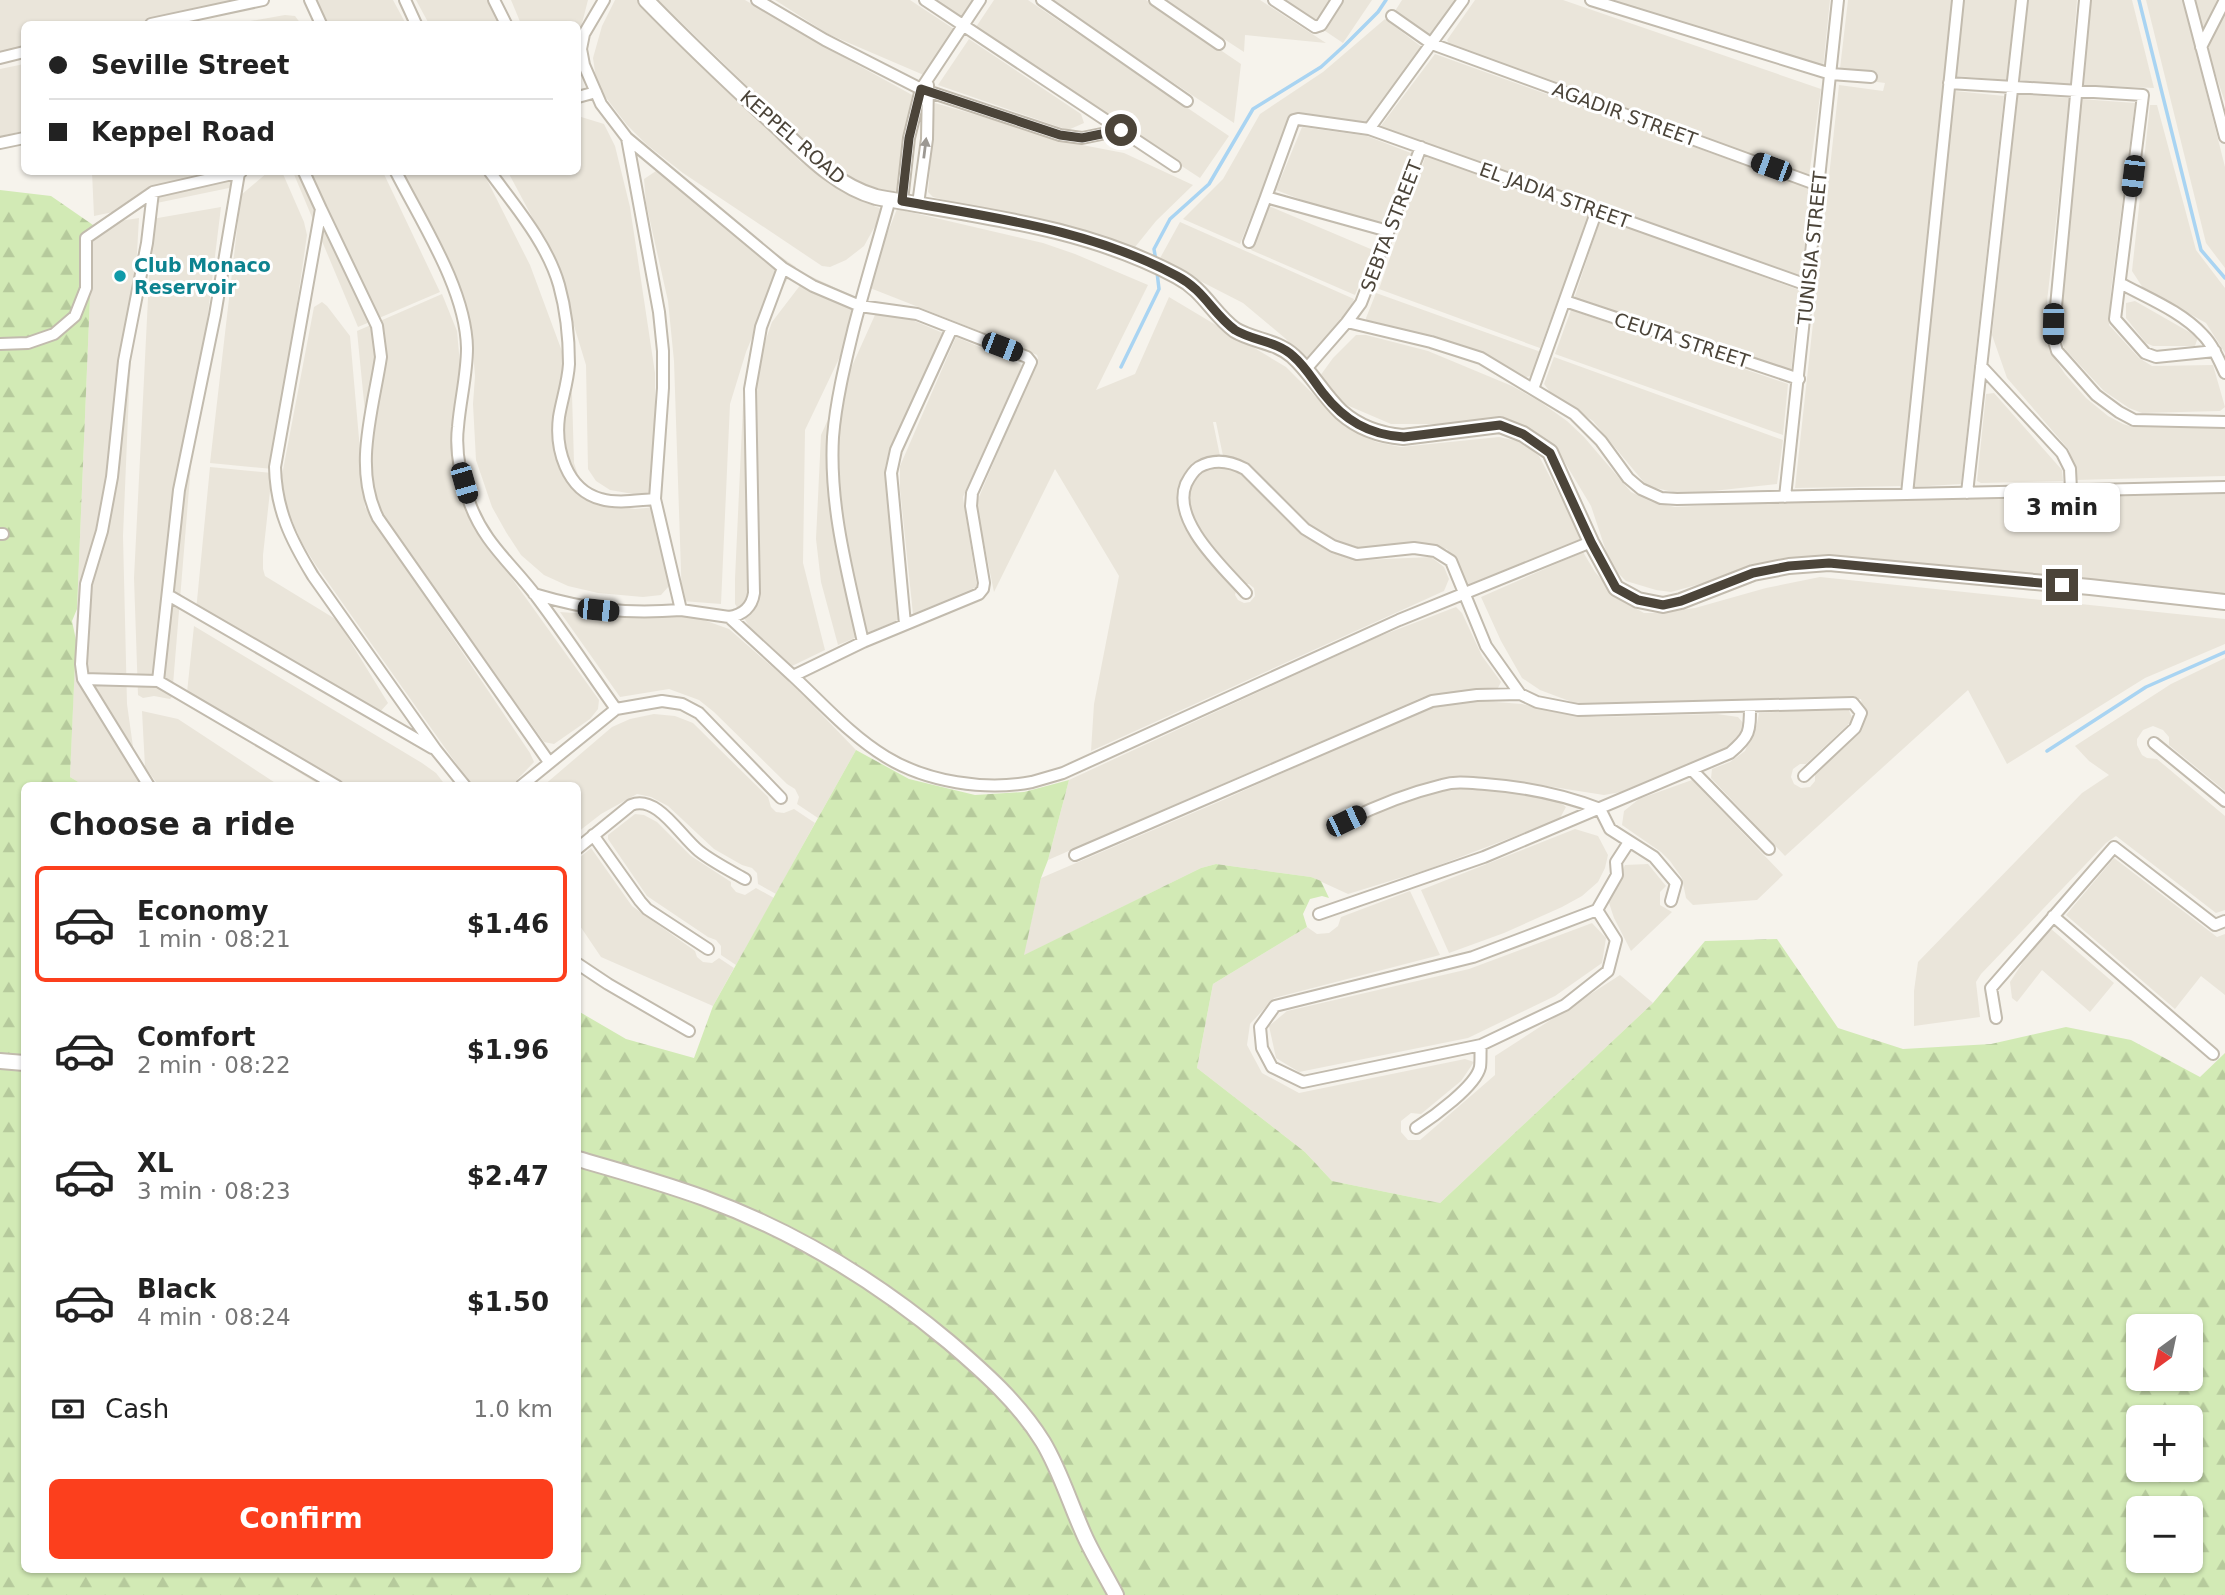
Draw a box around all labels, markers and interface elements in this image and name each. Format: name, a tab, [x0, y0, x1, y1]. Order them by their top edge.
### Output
text: Seville Street	[91, 50, 289, 80]
street label: AGADIR STREET	[1550, 78, 1701, 151]
street label: KEPPEL ROAD	[736, 86, 850, 188]
route start	[1105, 114, 1137, 146]
text: Keppel Road	[91, 117, 275, 147]
one-way arrow	[920, 137, 931, 159]
car	[1748, 150, 1795, 184]
car	[2121, 154, 2146, 198]
street label: SEBTA STREET	[1356, 157, 1426, 295]
street label: EL JADIA STREET	[1477, 158, 1634, 233]
street label: TUNISIA STREET	[1793, 170, 1831, 327]
place label: Club Monaco Reservoir	[134, 254, 271, 298]
marker: Club Monaco Reservoir	[112, 268, 128, 284]
car	[2043, 303, 2064, 345]
street label: CEUTA STREET	[1612, 308, 1753, 372]
car	[979, 330, 1026, 364]
car	[449, 460, 480, 506]
callout: 3 min	[2004, 484, 2120, 532]
text: 3 min	[2026, 494, 2098, 520]
route end	[2046, 569, 2078, 601]
car	[577, 597, 620, 623]
car	[1323, 802, 1370, 840]
text: Choose a ride	[49, 805, 295, 843]
icon: car	[53, 893, 116, 956]
text: Economy	[137, 896, 268, 926]
text: $1.46	[467, 909, 549, 939]
text: 1 min · 08:21	[137, 926, 291, 952]
icon: car	[53, 1019, 116, 1082]
text: Comfort	[137, 1022, 255, 1052]
text: $1.96	[467, 1035, 549, 1065]
text: 2 min · 08:22	[137, 1052, 291, 1078]
icon: car	[53, 1145, 116, 1208]
text: XL	[137, 1148, 174, 1178]
text: $2.47	[467, 1161, 549, 1191]
text: 3 min · 08:23	[137, 1178, 291, 1204]
icon: car	[53, 1271, 116, 1334]
text: Black	[137, 1274, 216, 1304]
text: $1.50	[467, 1287, 549, 1317]
text: 4 min · 08:24	[137, 1304, 291, 1330]
north arrow	[2126, 1314, 2203, 1391]
map controls	[2126, 1314, 2203, 1573]
icon: cash	[49, 1390, 87, 1428]
text: Cash	[105, 1394, 169, 1424]
text: 1.0 km	[473, 1396, 553, 1422]
button: +	[2126, 1405, 2203, 1482]
button: Confirm	[49, 1479, 553, 1559]
button: −	[2126, 1496, 2203, 1573]

